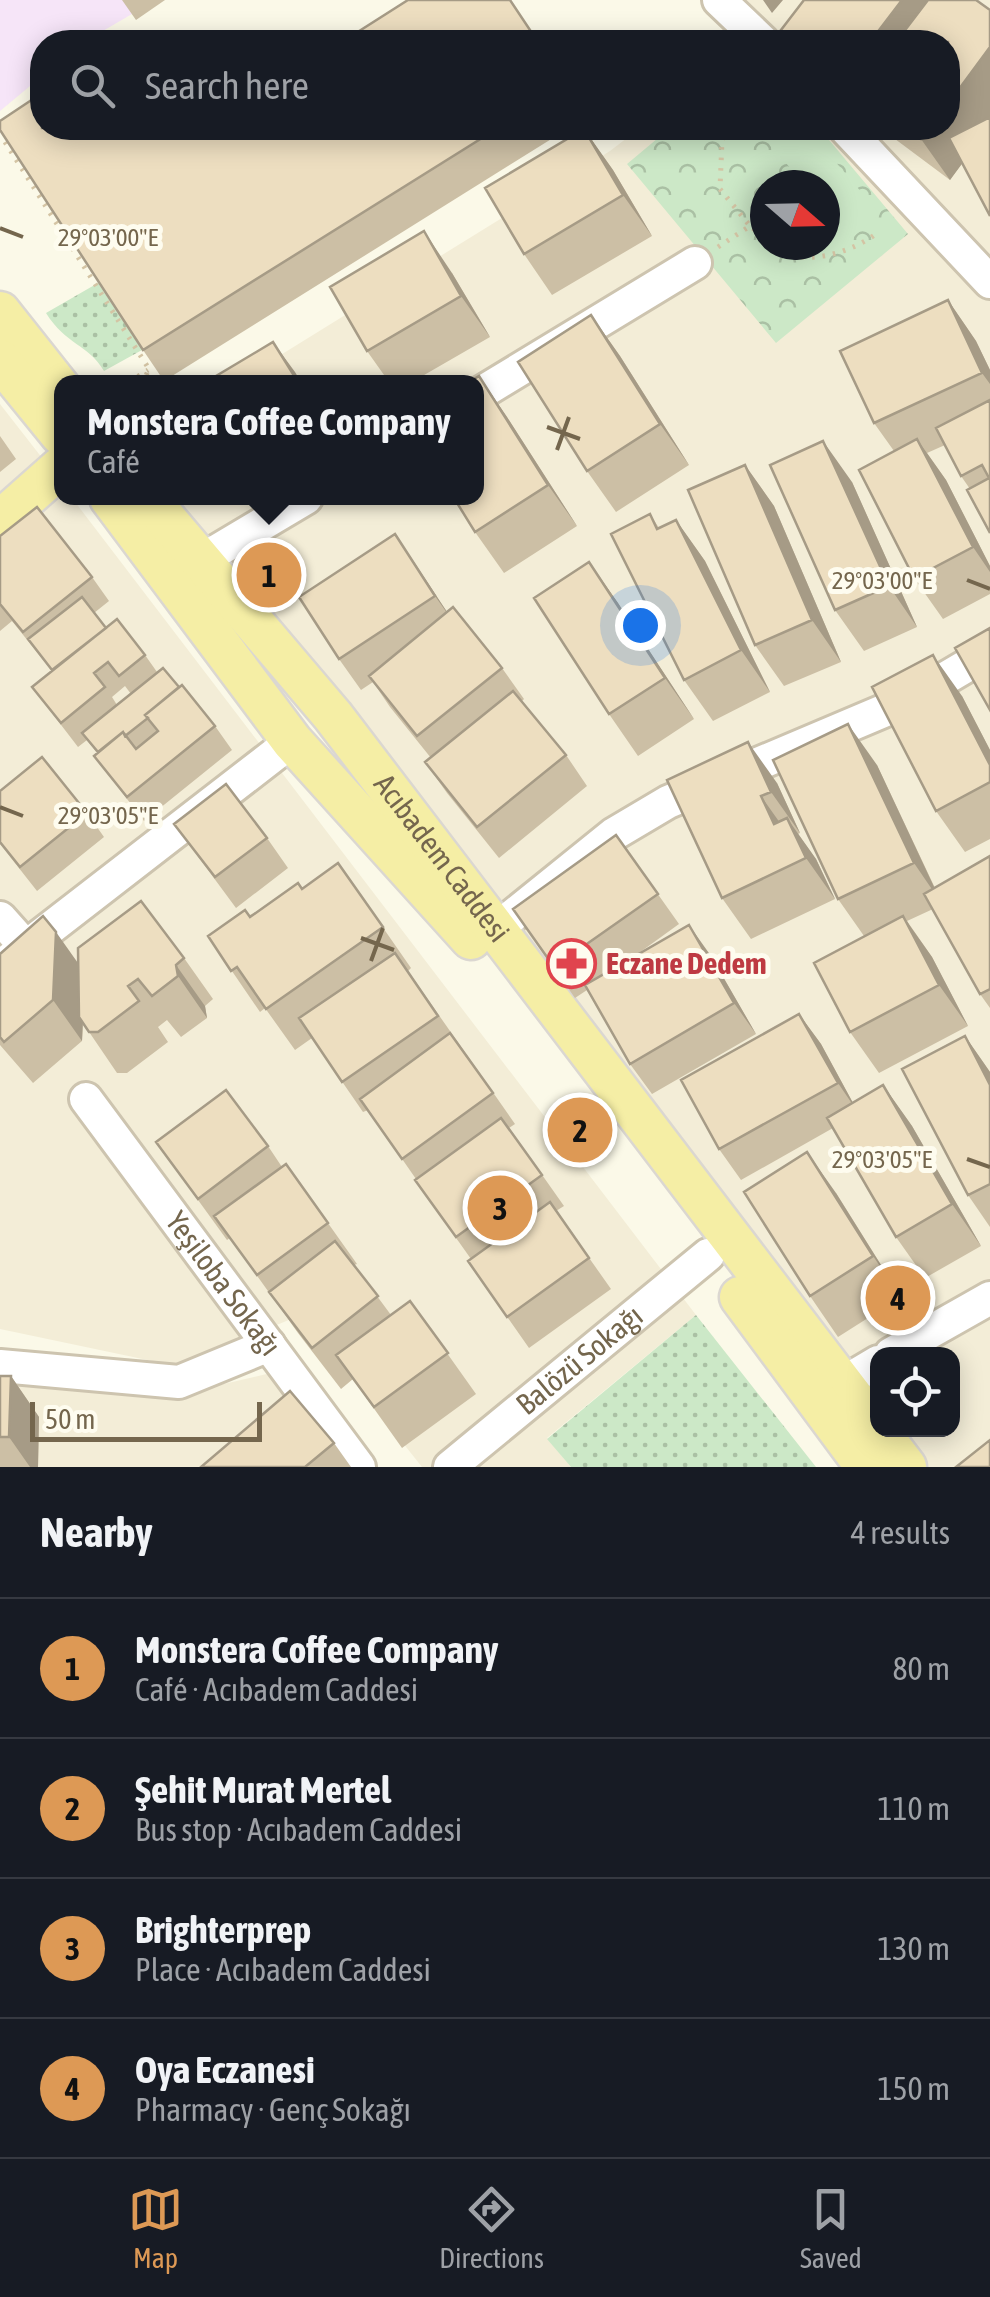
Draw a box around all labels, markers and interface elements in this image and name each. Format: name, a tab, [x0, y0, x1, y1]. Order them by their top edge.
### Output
search box	[30, 30, 960, 140]
icon: search	[65, 58, 120, 113]
text: Search here	[145, 64, 309, 107]
north arrow	[750, 170, 840, 260]
text: 29°03'00"E	[58, 223, 158, 251]
popup	[54, 375, 484, 505]
text: Monstera Coffee Company	[87, 400, 451, 443]
text: Café	[87, 443, 140, 480]
pin: 1	[236, 538, 302, 612]
text: 29°03'00"E	[832, 566, 932, 594]
your location	[615, 600, 666, 651]
street label: Acıbadem Caddesi	[368, 767, 517, 948]
text: 29°03'05"E	[58, 801, 158, 829]
pharmacy icon: Eczane Dedem	[545, 938, 597, 990]
place label: Eczane Dedem	[606, 946, 767, 980]
pin: 2	[548, 1092, 612, 1168]
text: 29°03'05"E	[832, 1145, 932, 1173]
pin: 3	[468, 1170, 532, 1246]
street label: Yeşiloba Sokağı	[159, 1205, 288, 1362]
pin: 4	[866, 1260, 930, 1336]
street label: Balözü Sokağı	[509, 1298, 649, 1421]
map controls	[870, 1347, 960, 1437]
button: locate	[870, 1347, 960, 1437]
scale bar	[30, 1397, 262, 1442]
text: 50 m	[45, 1403, 95, 1435]
text: Nearby	[40, 1508, 153, 1556]
text: 4 results	[851, 1514, 950, 1551]
text: Monstera Coffee Company	[135, 1628, 498, 1671]
text: 1	[65, 1650, 80, 1687]
text: 80 m	[892, 1650, 950, 1687]
text: Café · Acıbadem Caddesi	[135, 1671, 418, 1708]
text: Şehit Murat Mertel	[135, 1768, 391, 1811]
text: 2	[65, 1790, 80, 1827]
text: 110 m	[877, 1790, 950, 1827]
text: Bus stop · Acıbadem Caddesi	[135, 1811, 462, 1848]
text: Brighterprep	[135, 1908, 311, 1951]
text: 3	[65, 1930, 80, 1967]
text: 130 m	[877, 1930, 950, 1967]
text: Place · Acıbadem Caddesi	[135, 1951, 431, 1988]
text: Oya Eczanesi	[135, 2048, 315, 2091]
text: 4	[65, 2070, 80, 2107]
text: 150 m	[877, 2070, 950, 2107]
text: Pharmacy · Genç Sokağı	[135, 2091, 411, 2128]
tab: Map	[128, 2182, 183, 2274]
tab: Directions	[439, 2182, 544, 2274]
tab: Saved	[800, 2182, 862, 2274]

